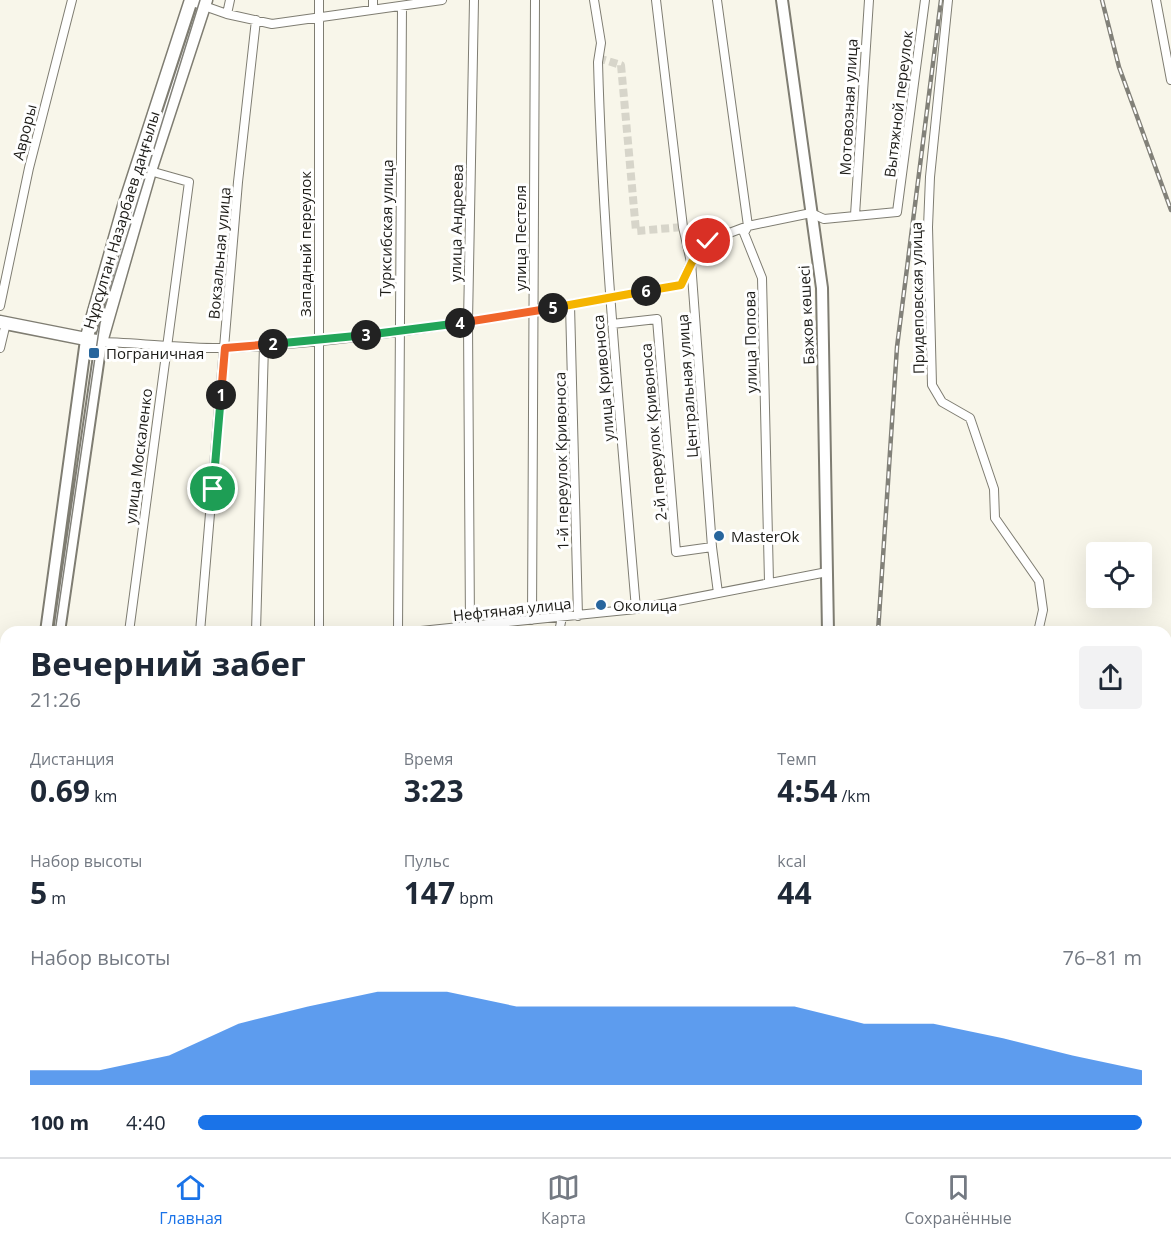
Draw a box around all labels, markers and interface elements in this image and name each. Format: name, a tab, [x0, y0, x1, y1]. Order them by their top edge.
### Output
street label: Вытяжной переулок	[879, 29, 917, 179]
street label: Мотовозная улица	[834, 38, 862, 176]
street label: Авроры	[7, 102, 41, 162]
street label: Нұрсұлтан Назарбаев даңғылы	[78, 109, 164, 331]
street label: Турксибская улица	[375, 159, 397, 297]
street label: улица Андреева	[445, 164, 467, 282]
street label: Западный переулок	[295, 171, 315, 317]
street label: улица Пестеля	[510, 185, 530, 291]
street label: Вокзальная улица	[203, 186, 235, 320]
pin	[682, 215, 733, 266]
street label: Придеповская улица	[906, 222, 928, 374]
icon: check	[691, 224, 724, 257]
street label: Бажов көшесі	[793, 265, 819, 365]
pin: 6	[631, 276, 661, 306]
text: 6	[641, 280, 651, 302]
street label: улица Попова	[739, 291, 761, 393]
pin: 5	[538, 293, 568, 323]
text: 5	[548, 297, 558, 319]
pin: 4	[445, 308, 475, 338]
text: 4	[455, 312, 465, 334]
street label: Центральная улица	[672, 313, 702, 459]
street label: улица Кривоноса	[588, 314, 618, 442]
pin: 3	[351, 320, 381, 350]
text: 3	[361, 324, 371, 346]
pin: 2	[258, 329, 288, 359]
text: 2	[268, 333, 278, 355]
street label: 2-й переулок Кривоноса	[635, 342, 671, 522]
place label: Пограничная	[106, 343, 204, 363]
marker: Пограничная	[87, 346, 101, 360]
street label: 1-й переулок Кривоноса	[549, 372, 573, 550]
pin: 1	[206, 380, 236, 410]
text: 1	[216, 384, 226, 406]
street label: улица Москаленко	[120, 387, 156, 525]
pin	[187, 463, 238, 514]
icon: arrive	[196, 472, 229, 505]
place label: MasterOk	[731, 526, 800, 546]
marker: MasterOk	[712, 529, 726, 543]
map controls	[1086, 542, 1152, 608]
button: locate	[1086, 542, 1152, 608]
street label: Нефтяная улица	[452, 593, 572, 625]
place label: Околица	[613, 595, 677, 615]
marker: Околица	[594, 598, 608, 612]
text: Вечерний забег	[30, 641, 306, 686]
button: share	[1079, 646, 1142, 709]
text: 21:26	[30, 686, 81, 713]
text: Дистанция	[30, 748, 114, 770]
text: Время	[404, 748, 453, 770]
text: Темп	[777, 748, 817, 770]
text: 0.69	[30, 770, 90, 811]
text: 3:23	[404, 770, 464, 811]
text: 4:54	[777, 770, 837, 811]
text: km	[90, 785, 117, 807]
text: /km	[837, 785, 871, 807]
text: Набор высоты	[30, 850, 142, 872]
text: Пульс	[404, 850, 450, 872]
text: kcal	[777, 850, 806, 872]
text: 5	[30, 872, 47, 913]
text: 147	[404, 872, 455, 913]
text: 44	[777, 872, 812, 913]
text: m	[47, 887, 66, 909]
text: bpm	[455, 887, 494, 909]
text: Набор высоты	[30, 944, 170, 971]
text: 76–81 m	[1063, 944, 1142, 971]
text: 100 m	[30, 1109, 89, 1136]
text: 4:40	[126, 1109, 166, 1136]
tab: Главная	[159, 1171, 223, 1229]
tab: Карта	[541, 1171, 586, 1229]
tab: Сохранённые	[904, 1171, 1012, 1229]

